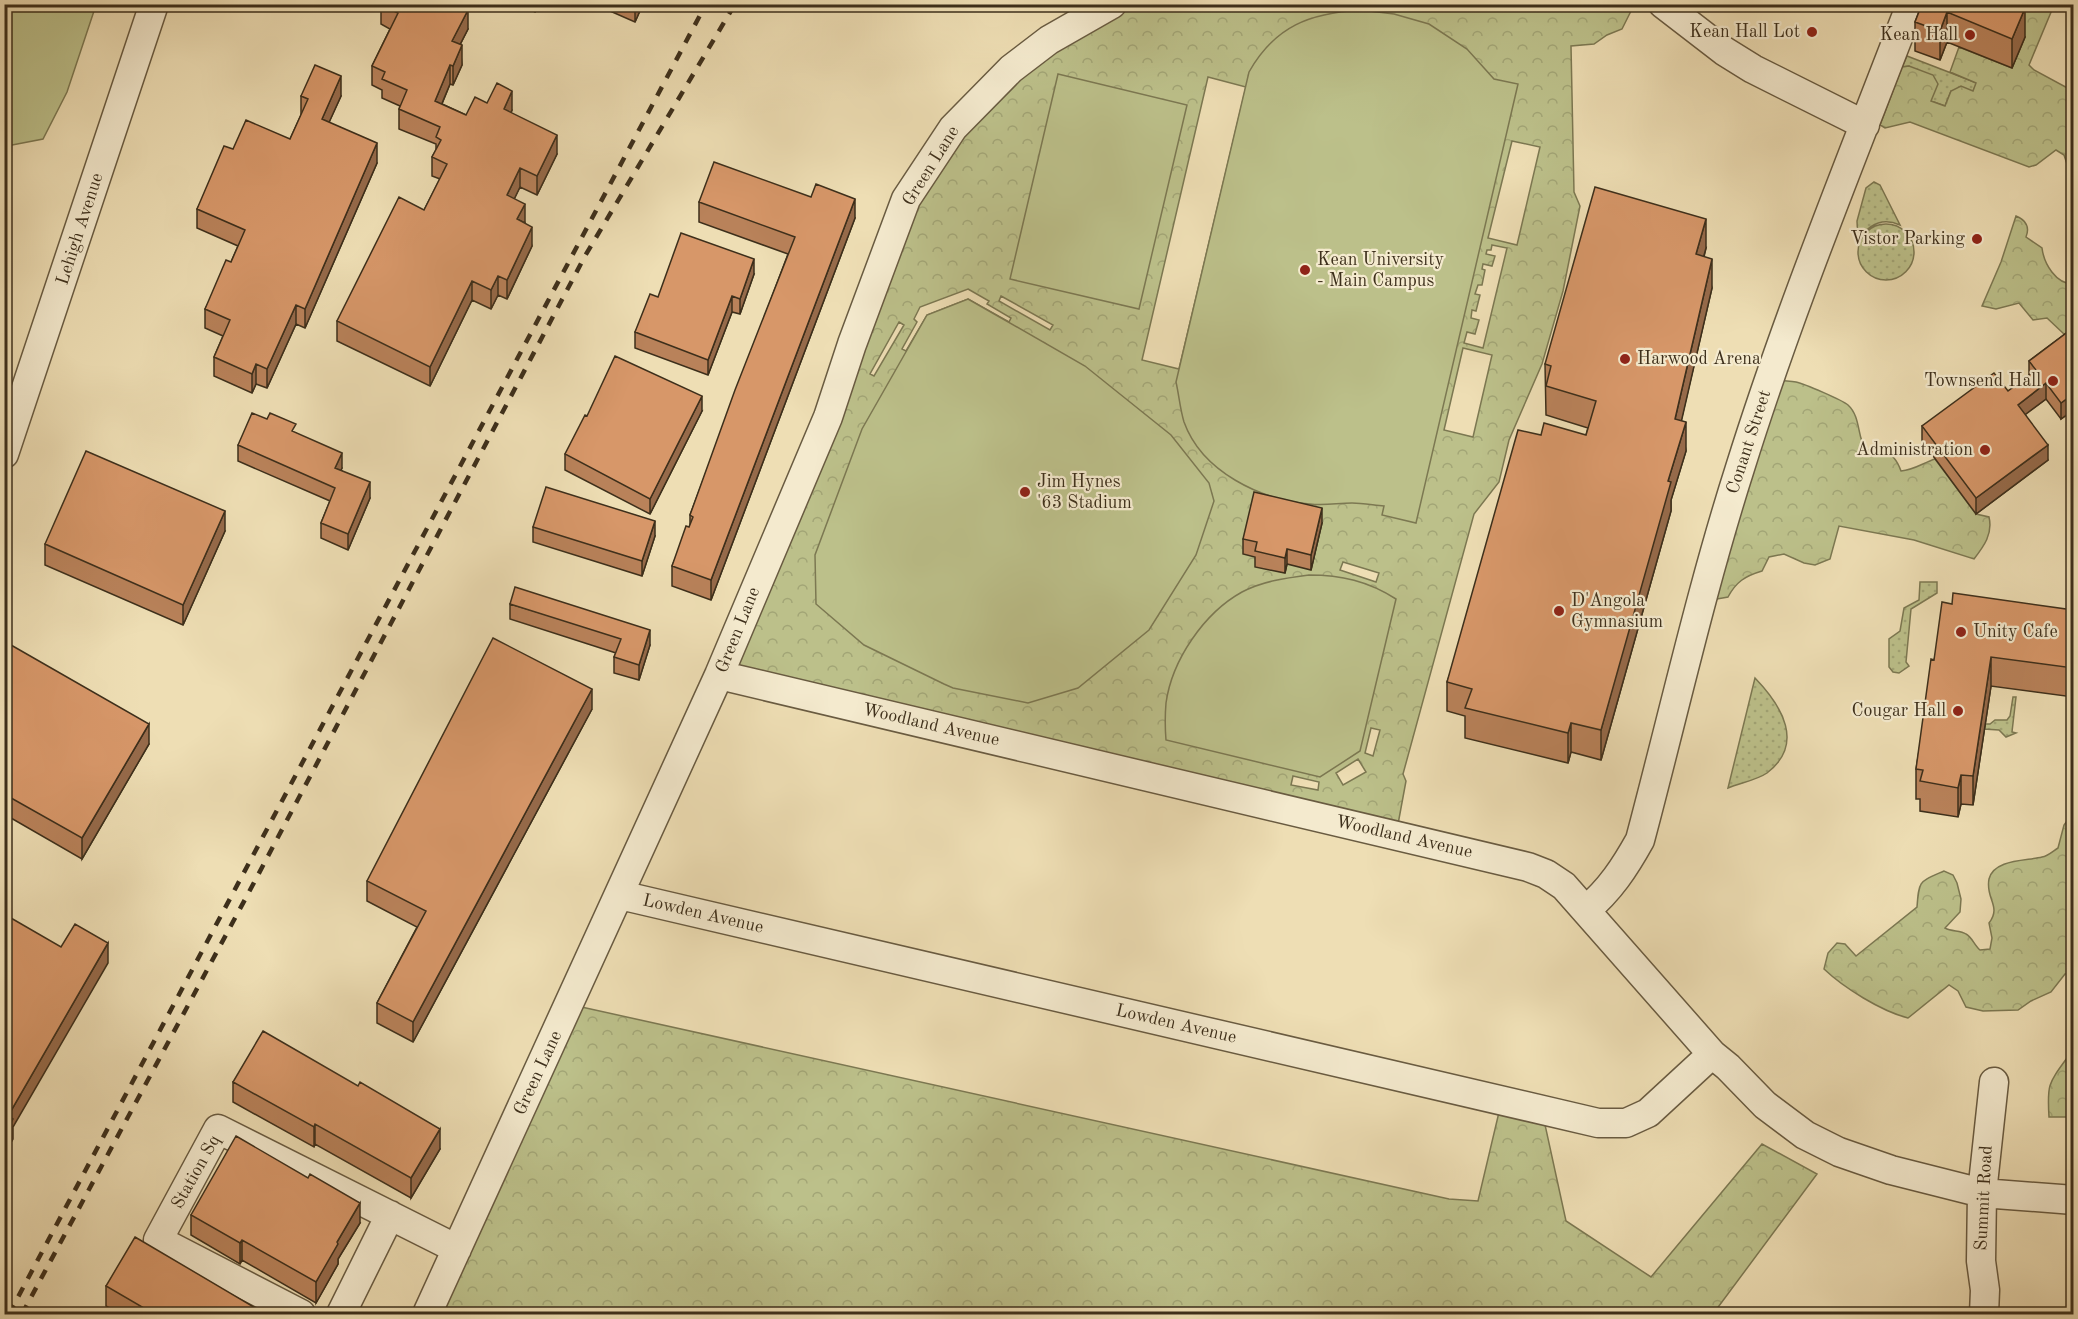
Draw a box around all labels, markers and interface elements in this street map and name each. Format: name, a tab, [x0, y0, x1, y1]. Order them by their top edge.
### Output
place label: Kean Hall Lot	[1689, 23, 1800, 41]
marker: Kean Hall Lot	[1805, 25, 1819, 39]
place label: Kean Hall	[1880, 26, 1958, 44]
marker: Kean Hall	[1963, 28, 1977, 42]
street label: Green Lane	[899, 123, 963, 209]
street label: Lehigh Avenue	[53, 171, 107, 287]
place label: Vistor Parking	[1850, 230, 1965, 248]
marker: Vistor Parking	[1970, 232, 1984, 246]
place label: Kean University - Main Campus	[1317, 251, 1444, 290]
marker: Kean University - Main Campus	[1298, 263, 1312, 277]
place label: Harwood Arena	[1637, 350, 1761, 368]
marker: Harwood Arena	[1618, 352, 1632, 366]
place label: Townsend Hall	[1924, 372, 2041, 390]
marker: Townsend Hall	[2046, 374, 2060, 388]
street label: Conant Street	[1724, 388, 1774, 496]
place label: Administration	[1856, 441, 1973, 459]
marker: Administration	[1978, 443, 1992, 457]
place label: Jim Hynes '63 Stadium	[1037, 473, 1132, 512]
marker: Jim Hynes '63 Stadium	[1018, 485, 1032, 499]
street label: Green Lane	[713, 585, 763, 675]
place label: D'Angola Gymnasium	[1571, 592, 1663, 631]
marker: D'Angola Gymnasium	[1552, 604, 1566, 618]
place label: Unity Cafe	[1973, 623, 2058, 641]
marker: Unity Cafe	[1954, 625, 1968, 639]
street label: Woodland Avenue	[861, 701, 1001, 749]
place label: Cougar Hall	[1852, 702, 1946, 720]
marker: Cougar Hall	[1951, 704, 1965, 718]
street label: Woodland Avenue	[1334, 813, 1474, 861]
street label: Lowden Avenue	[641, 891, 765, 937]
street label: Lowden Avenue	[1114, 1001, 1238, 1047]
street label: Green Lane	[511, 1028, 565, 1118]
street label: Station Sq	[168, 1132, 224, 1212]
street label: Summit Road	[1972, 1145, 1996, 1251]

